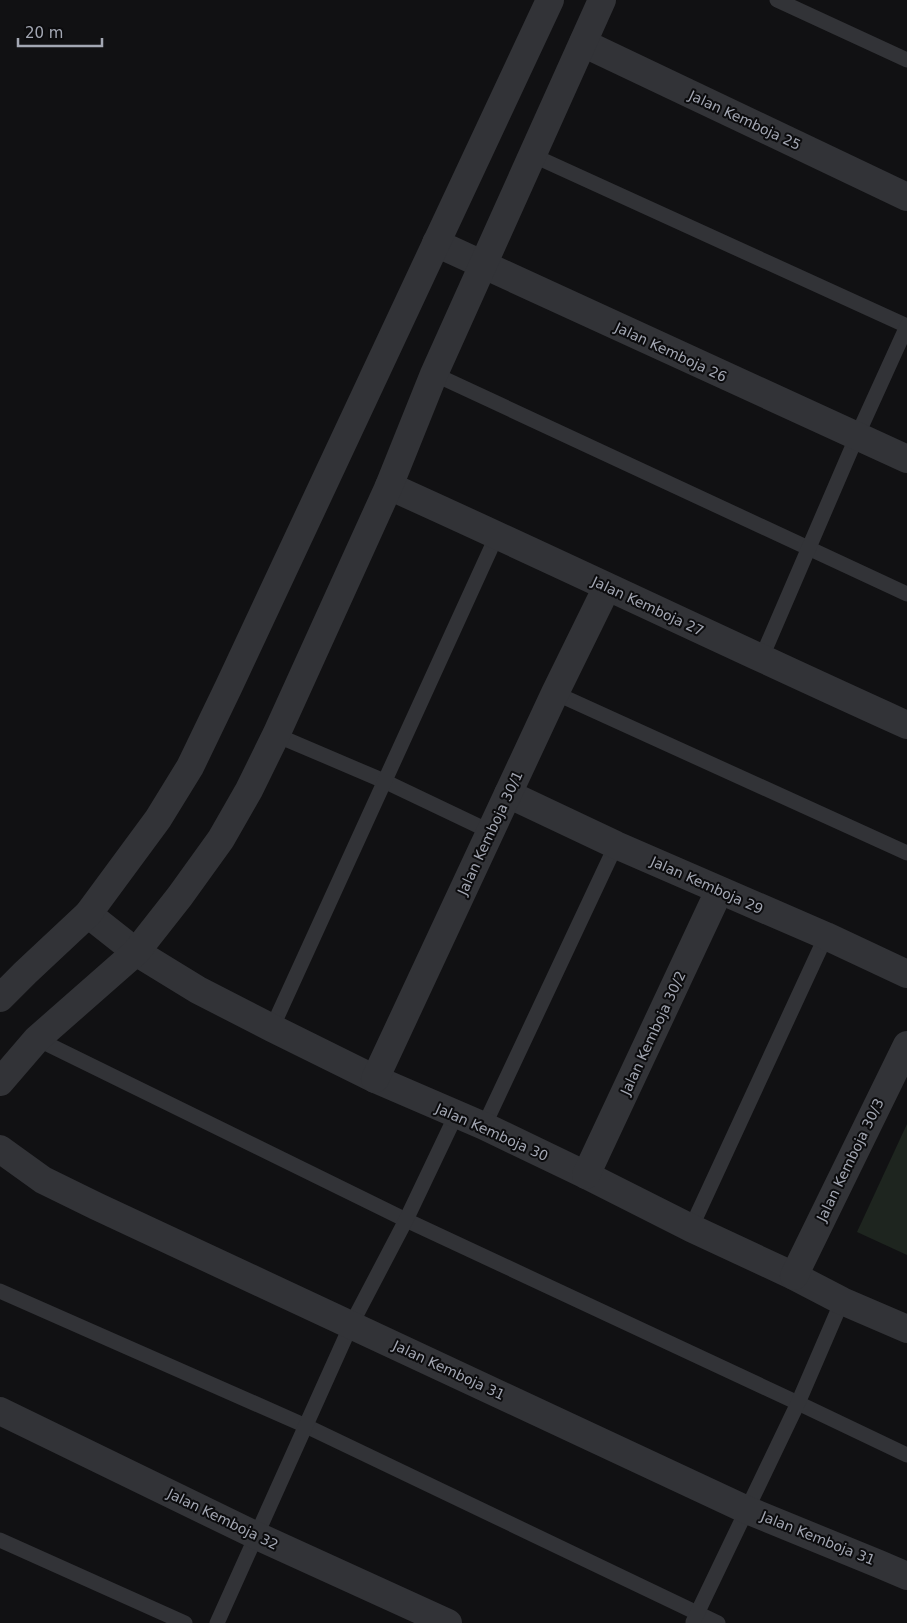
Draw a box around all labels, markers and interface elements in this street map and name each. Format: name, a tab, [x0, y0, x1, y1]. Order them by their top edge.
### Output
scale bar	[18, 15, 101, 47]
text: 20 m	[25, 24, 63, 42]
street label: Jalan Kemboja 25	[686, 87, 803, 153]
street label: Jalan Kemboja 26	[612, 319, 729, 385]
street label: Jalan Kemboja 27	[589, 573, 706, 639]
street label: Jalan Kemboja 30/1	[454, 768, 526, 898]
street label: Jalan Kemboja 29	[647, 853, 766, 917]
street label: Jalan Kemboja 30/2	[617, 968, 689, 1098]
street label: Jalan Kemboja 30/3	[813, 1096, 887, 1225]
street label: Jalan Kemboja 30	[432, 1100, 551, 1164]
street label: Jalan Kemboja 31	[390, 1337, 507, 1403]
street label: Jalan Kemboja 32	[164, 1485, 281, 1553]
street label: Jalan Kemboja 31	[758, 1507, 877, 1568]

